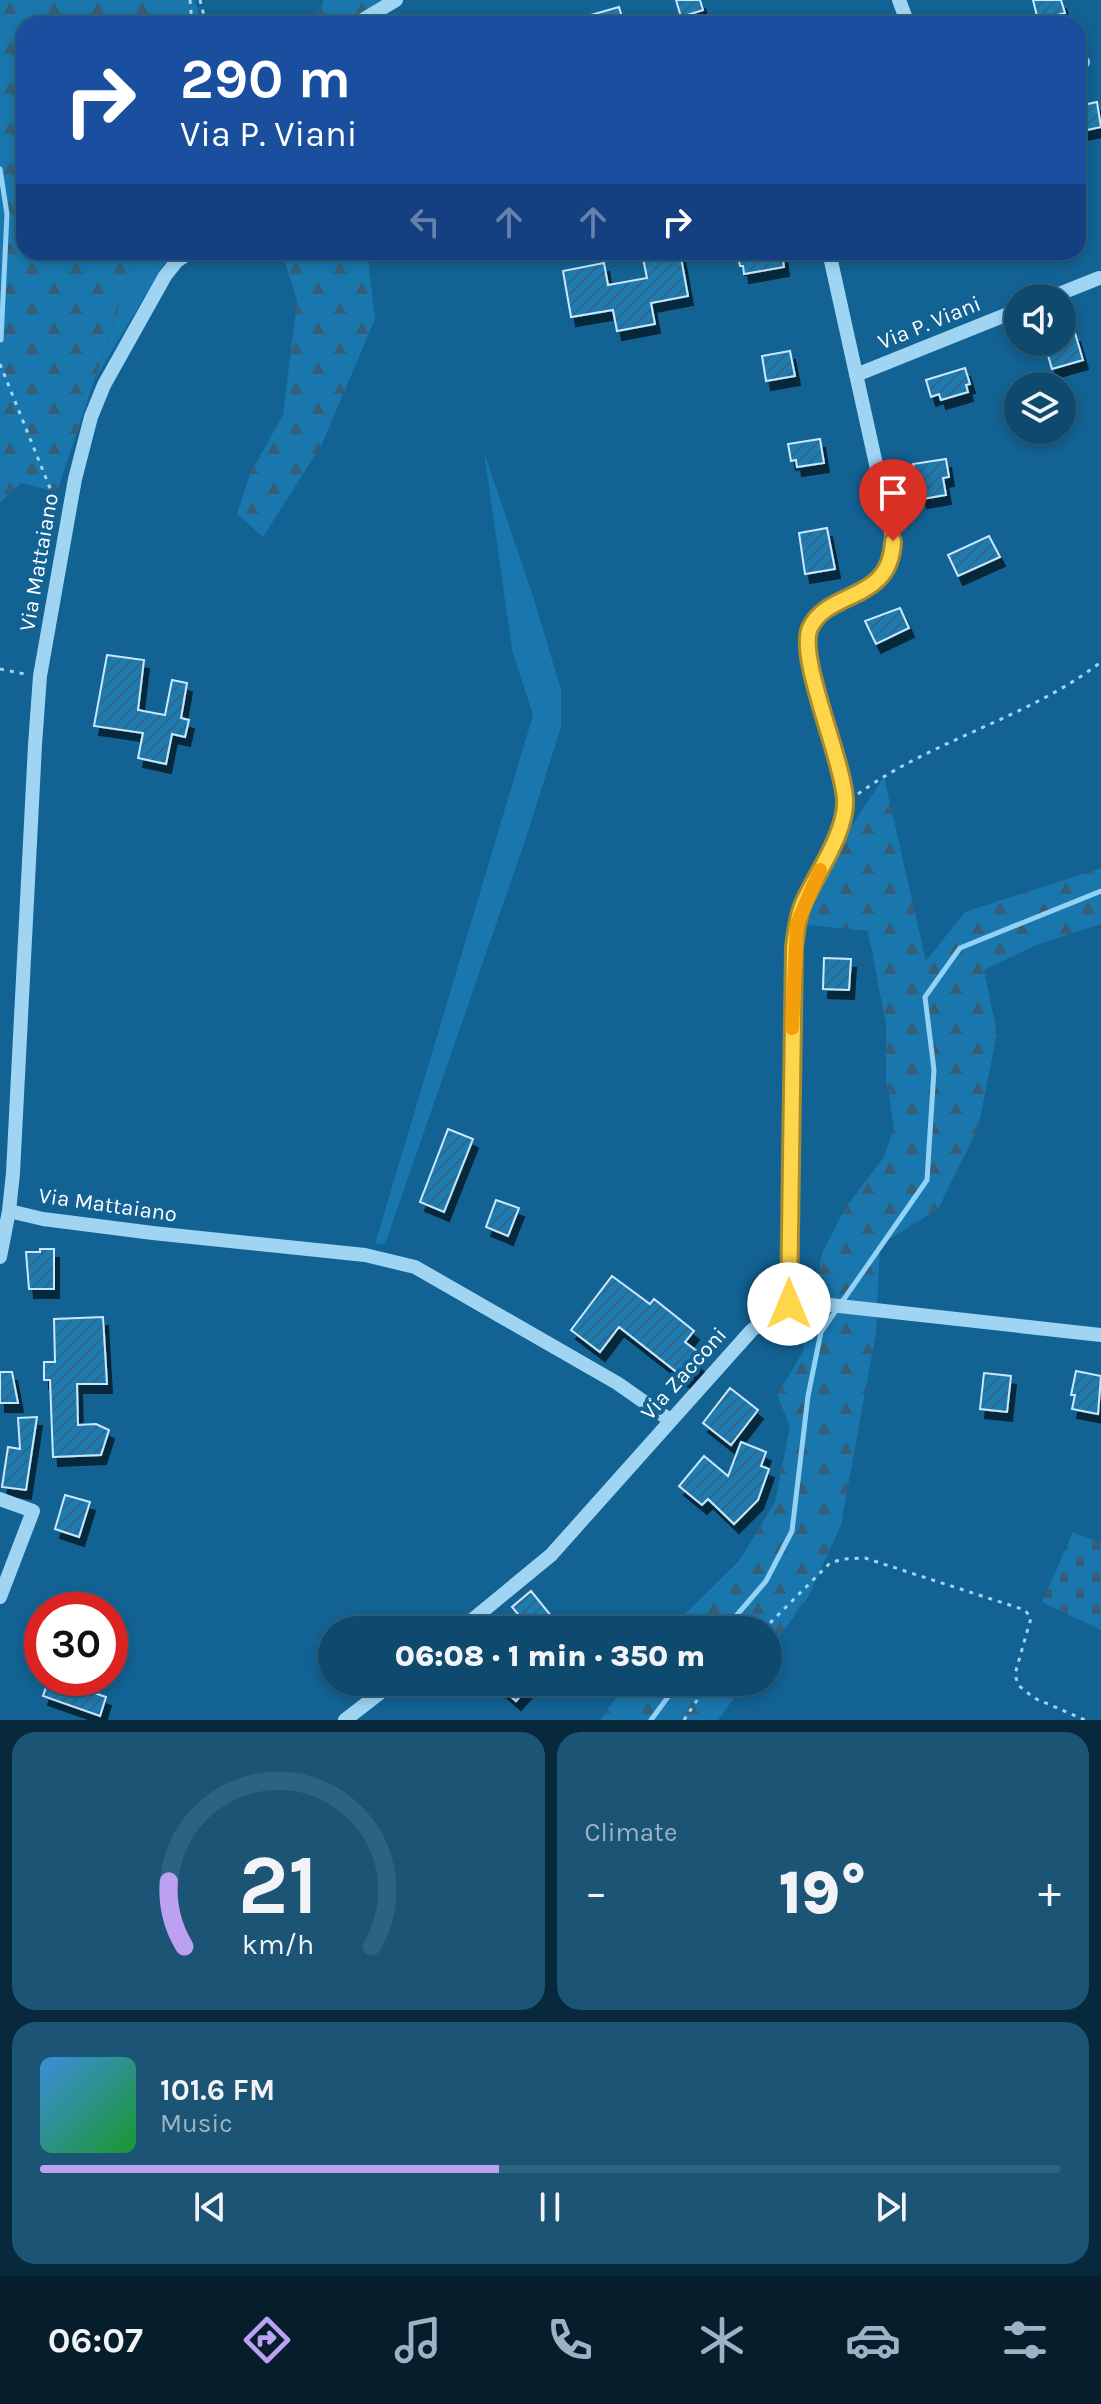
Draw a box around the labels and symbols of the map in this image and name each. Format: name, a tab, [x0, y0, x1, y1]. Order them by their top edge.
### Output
street label: Via P. Viani	[874, 291, 985, 355]
pin	[859, 459, 927, 541]
street label: Via Mattaiano	[14, 491, 64, 633]
street label: Via Mattaiano	[37, 1182, 179, 1228]
position arrow	[747, 1262, 831, 1346]
street label: Via Zacconi	[635, 1322, 732, 1425]
speed limit sign: 30	[24, 1592, 128, 1696]

